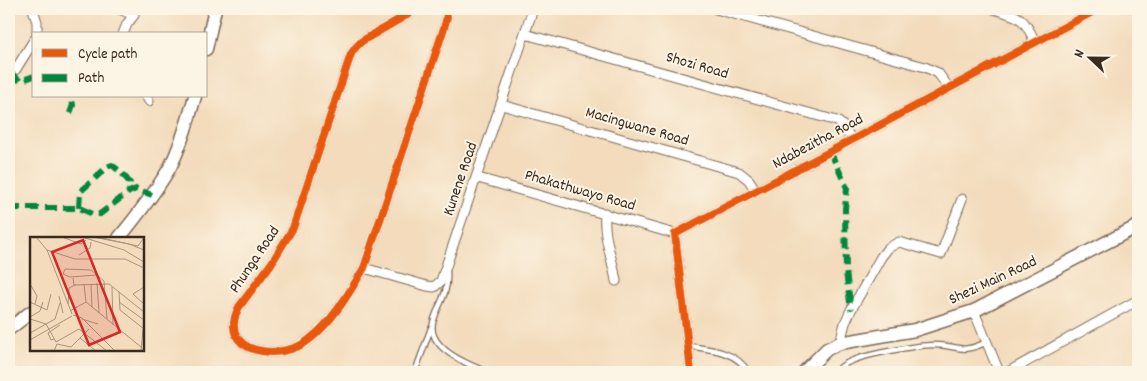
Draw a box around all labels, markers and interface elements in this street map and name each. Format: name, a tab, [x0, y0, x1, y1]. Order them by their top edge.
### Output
legend	[32, 32, 208, 98]
north arrow	[1064, 32, 1114, 82]
text: Cycle path	[78, 44, 138, 66]
street label: Shozi Road	[663, 46, 731, 86]
text: N	[1069, 47, 1090, 61]
text: Path	[78, 68, 104, 90]
street label: Macingwane Road	[583, 101, 691, 153]
street label: Ndabezitha Road	[768, 108, 868, 176]
street label: Kunene Road	[438, 139, 484, 219]
street label: Phakathwayo Road	[522, 164, 638, 218]
street label: Phunga Road	[224, 222, 286, 298]
inset map	[30, 237, 144, 351]
street label: Shezi Main Road	[945, 251, 1041, 311]

